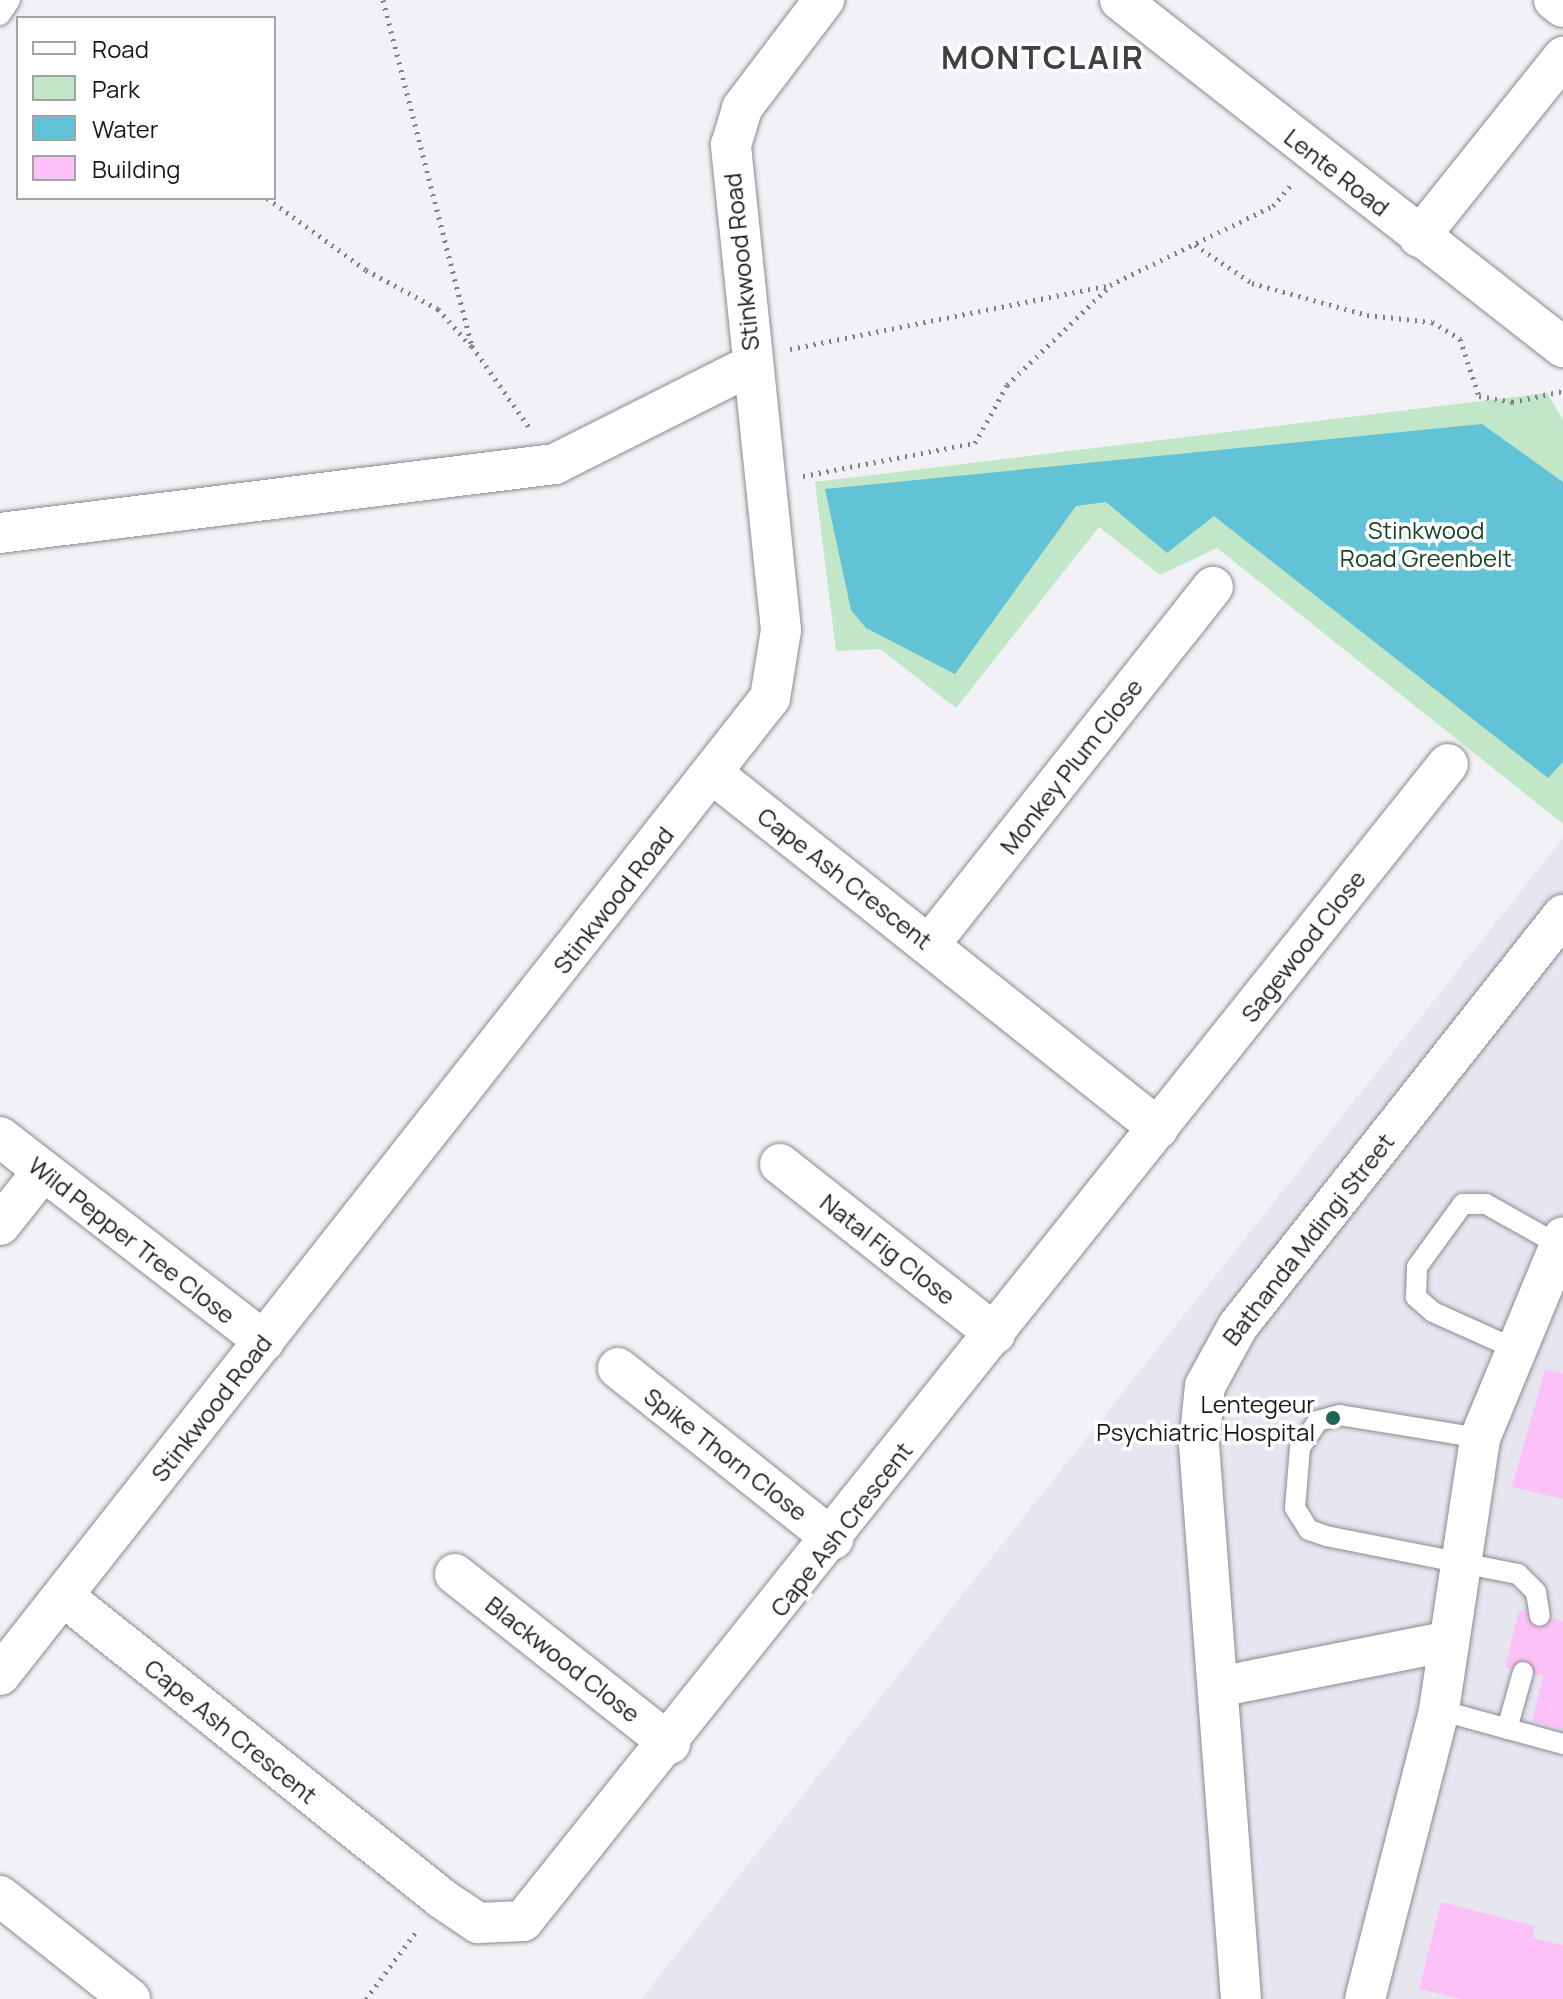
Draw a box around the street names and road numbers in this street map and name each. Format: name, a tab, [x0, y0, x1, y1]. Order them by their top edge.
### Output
street label: Lente Road	[1279, 122, 1395, 222]
street label: Stinkwood Road	[717, 172, 765, 352]
street label: Monkey Plum Close	[994, 673, 1148, 859]
street label: Cape Ash Crescent	[752, 801, 938, 955]
street label: Stinkwood Road	[547, 821, 679, 979]
street label: Sagewood Close	[1235, 864, 1371, 1028]
street label: Bathanda Mdingi Street	[1216, 1127, 1400, 1351]
street label: Wild Pepper Tree Close	[23, 1150, 241, 1330]
street label: Natal Fig Close	[815, 1187, 961, 1311]
street label: Stinkwood Road	[145, 1329, 277, 1487]
street label: Spike Thorn Close	[639, 1381, 813, 1527]
street label: Cape Ash Crescent	[764, 1436, 918, 1622]
street label: Blackwood Close	[480, 1590, 646, 1728]
street label: Cape Ash Crescent	[139, 1653, 323, 1809]

